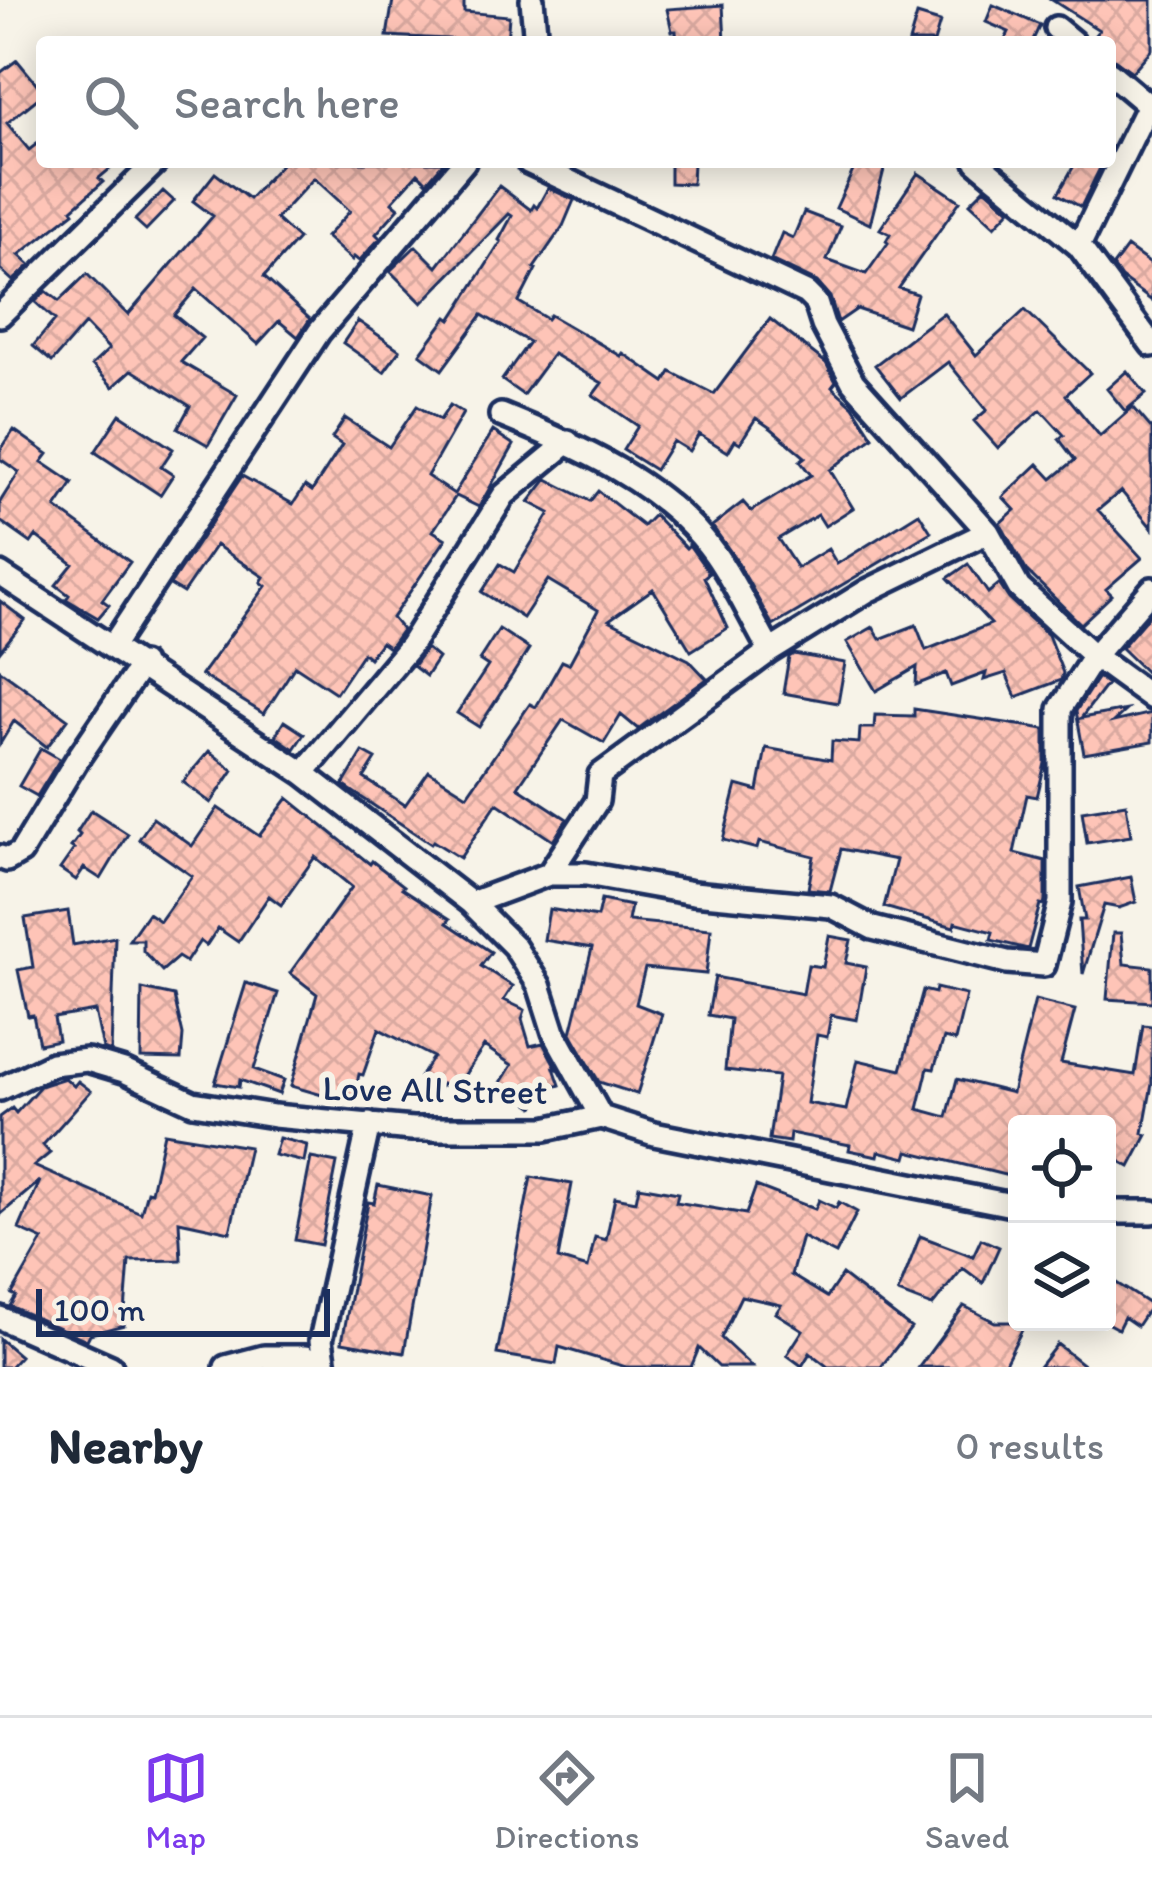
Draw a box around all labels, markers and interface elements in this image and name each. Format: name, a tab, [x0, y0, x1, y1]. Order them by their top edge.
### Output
search box	[36, 36, 1116, 168]
icon: search	[78, 69, 144, 135]
text: Search here	[174, 75, 400, 129]
street label: Love All Street	[322, 1066, 548, 1113]
map controls	[1008, 1115, 1116, 1331]
button: locate	[1008, 1115, 1116, 1223]
button: layers	[1008, 1223, 1116, 1331]
scale bar	[36, 1283, 330, 1336]
text: 100 m	[54, 1290, 145, 1329]
text: Nearby	[48, 1415, 203, 1476]
text: 0 results	[955, 1422, 1104, 1469]
tab: Map	[143, 1745, 209, 1856]
tab: Directions	[494, 1745, 639, 1856]
tab: Saved	[925, 1745, 1009, 1856]

